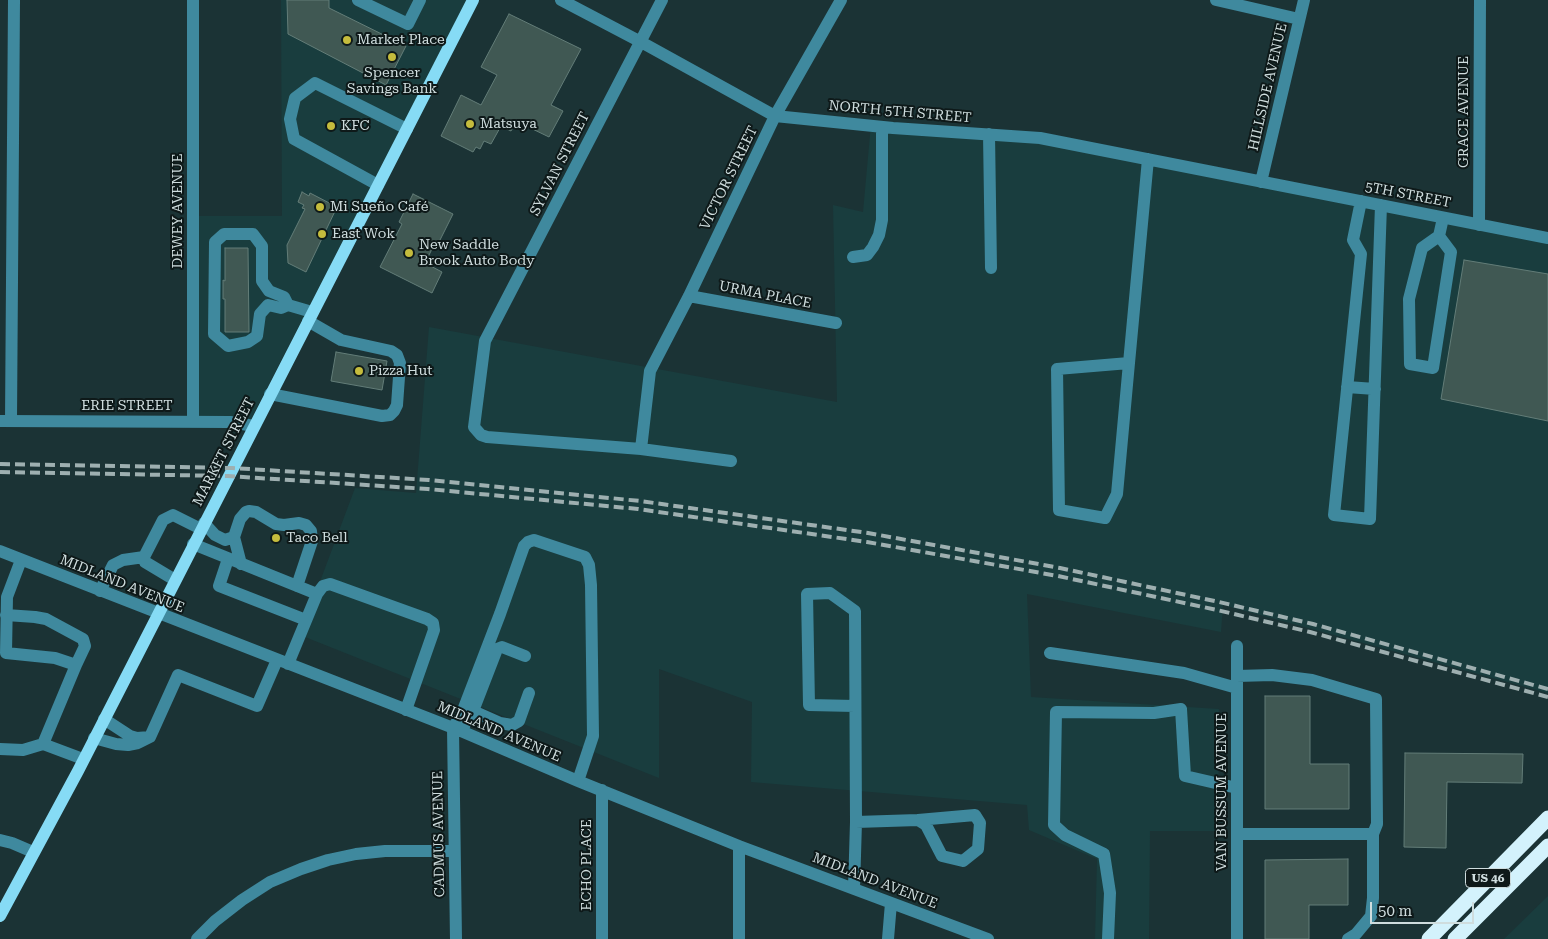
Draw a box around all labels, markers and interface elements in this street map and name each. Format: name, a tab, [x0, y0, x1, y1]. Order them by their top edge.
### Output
street label: HILLSIDE AVENUE	[1245, 21, 1291, 153]
place label: Market Place	[357, 32, 445, 48]
marker: Market Place	[341, 34, 353, 46]
marker: Spencer Savings Bank	[386, 51, 398, 63]
street label: GRACE AVENUE	[1456, 56, 1472, 168]
place label: Spencer Savings Bank	[347, 65, 437, 98]
street label: NORTH 5TH STREET	[828, 97, 972, 127]
street label: SYLVAN STREET	[527, 109, 593, 219]
place label: Matsuya	[480, 116, 537, 132]
place label: KFC	[341, 118, 370, 134]
marker: Matsuya	[464, 118, 476, 130]
marker: KFC	[325, 120, 337, 132]
street label: VICTOR STREET	[697, 123, 761, 233]
street label: DEWEY AVENUE	[170, 153, 186, 269]
street label: 5TH STREET	[1364, 178, 1452, 212]
place label: Mi Sueño Café	[330, 199, 428, 215]
marker: Mi Sueño Café	[314, 201, 326, 213]
place label: East Wok	[332, 226, 395, 242]
marker: East Wok	[316, 228, 328, 240]
place label: New Saddle Brook Auto Body	[419, 237, 534, 270]
marker: New Saddle Brook Auto Body	[403, 247, 415, 259]
street label: URMA PLACE	[717, 278, 813, 312]
place label: Pizza Hut	[369, 363, 432, 379]
marker: Pizza Hut	[353, 365, 365, 377]
street label: MARKET STREET	[189, 395, 259, 509]
street label: ERIE STREET	[81, 398, 173, 414]
place label: Taco Bell	[286, 530, 348, 546]
marker: Taco Bell	[270, 532, 282, 544]
street label: MIDLAND AVENUE	[57, 551, 187, 617]
street label: MIDLAND AVENUE	[435, 698, 563, 766]
street label: VAN BUSSUM AVENUE	[1214, 713, 1230, 871]
street label: CADMUS AVENUE	[429, 771, 449, 897]
street label: ECHO PLACE	[579, 819, 595, 911]
street label: MIDLAND AVENUE	[810, 849, 940, 913]
road number: US 46	[1466, 868, 1510, 888]
scale bar	[1373, 892, 1477, 924]
text: 50 m	[1378, 902, 1412, 920]

